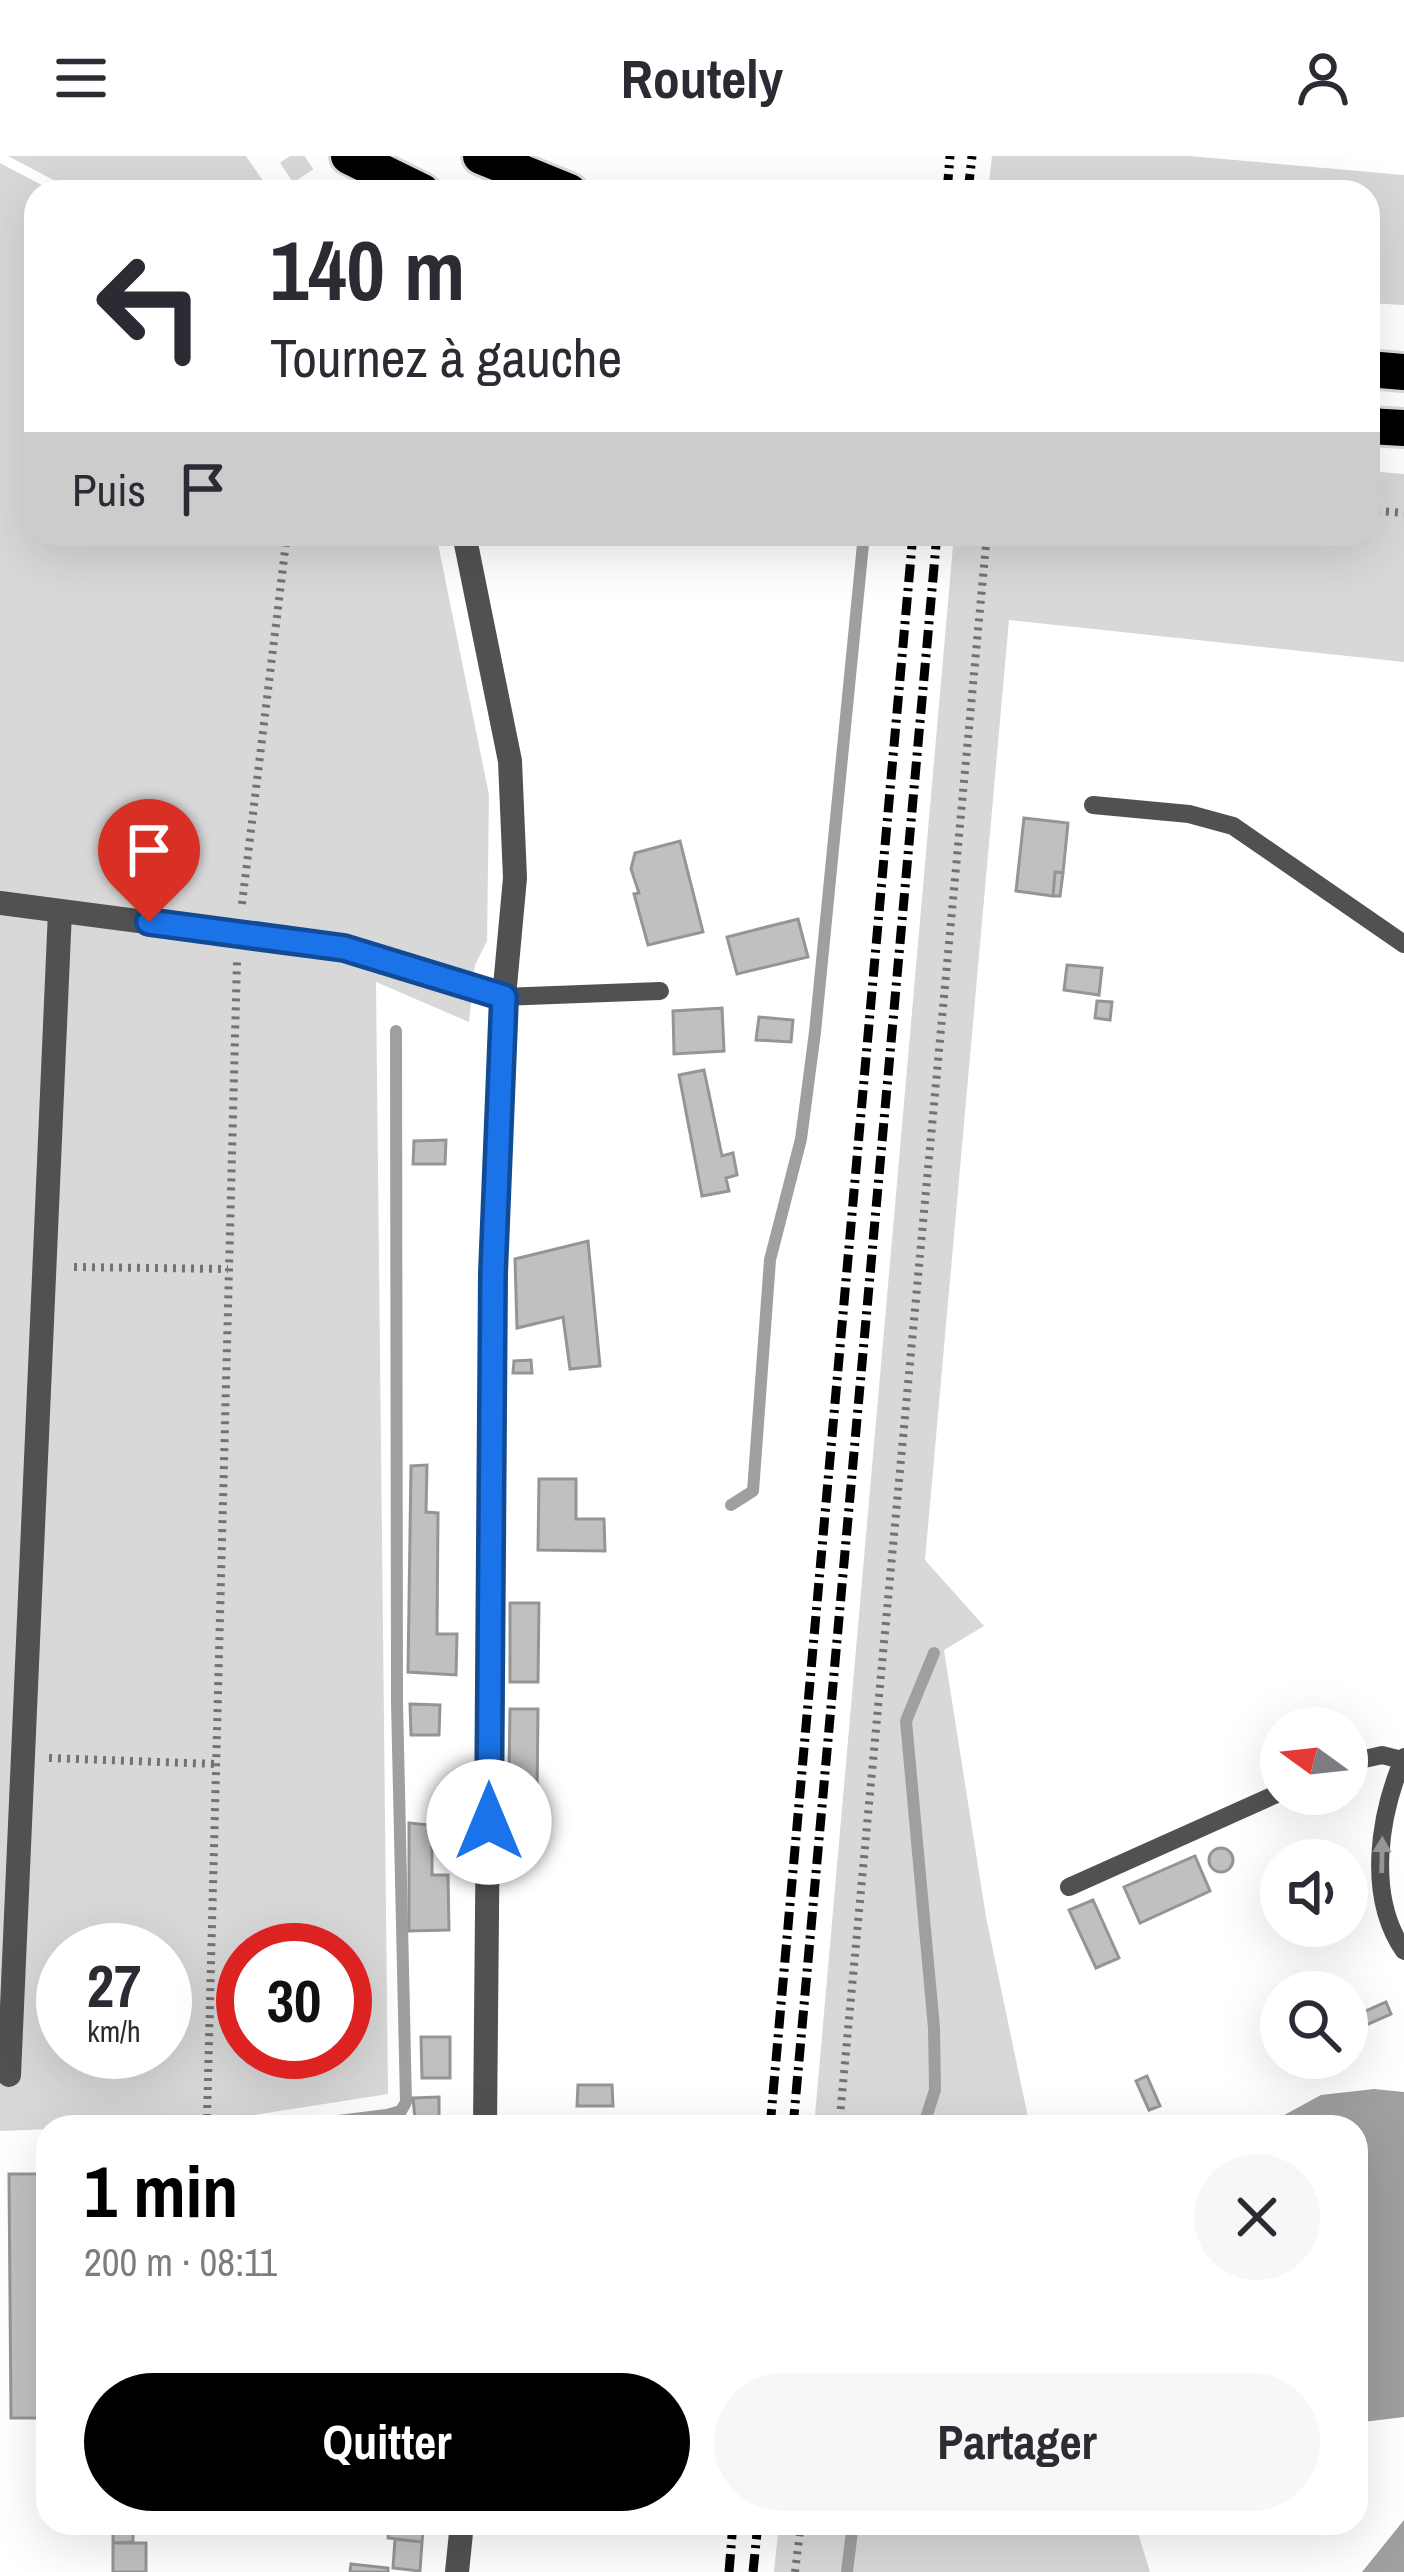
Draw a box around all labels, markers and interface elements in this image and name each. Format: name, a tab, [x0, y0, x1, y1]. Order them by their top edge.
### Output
text: Routely	[621, 42, 783, 115]
icon: menu	[48, 45, 114, 111]
icon: person	[1290, 45, 1356, 111]
text: 140 m	[270, 213, 465, 326]
icon: left	[72, 228, 228, 384]
text: Tournez à gauche	[270, 321, 622, 394]
icon: arrive	[170, 456, 236, 522]
text: Puis	[72, 459, 146, 520]
pin	[98, 799, 200, 922]
icon: arrive	[116, 817, 182, 883]
north arrow	[1260, 1707, 1368, 1815]
map controls	[1260, 1707, 1368, 2079]
position arrow	[426, 1759, 552, 1885]
one-way arrow	[1373, 1835, 1392, 1873]
button: sound	[1260, 1839, 1368, 1947]
speed limit sign: 30	[216, 1923, 372, 2079]
text: 27	[87, 1945, 141, 2026]
button: search	[1260, 1971, 1368, 2079]
text: km/h	[87, 2011, 141, 2051]
text: 1 min	[84, 2142, 238, 2239]
button: close	[1194, 2154, 1320, 2280]
text: 200 m · 08:11	[84, 2236, 277, 2288]
button: Quitter	[84, 2373, 690, 2511]
button: Partager	[714, 2373, 1320, 2511]

